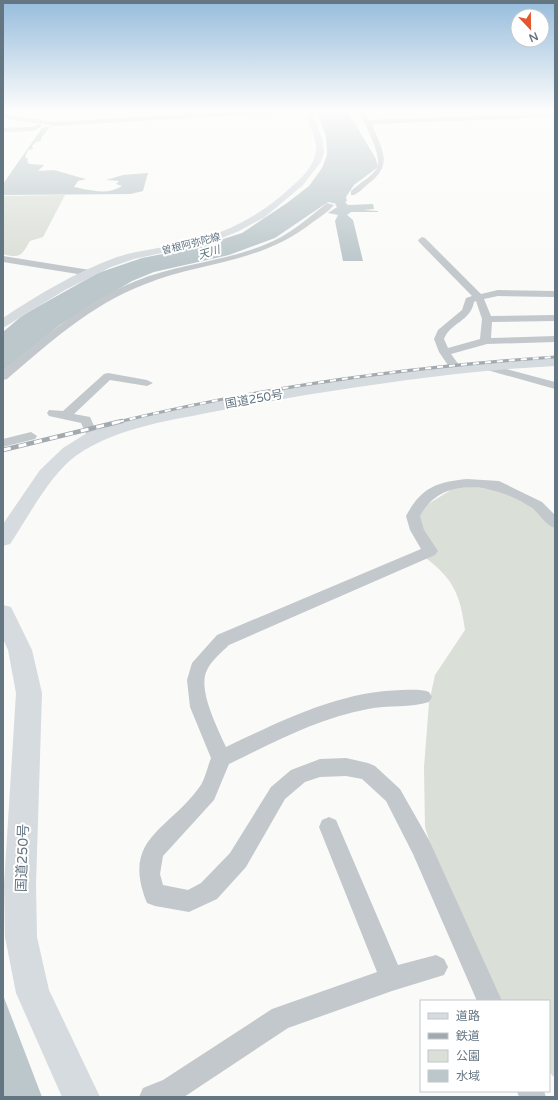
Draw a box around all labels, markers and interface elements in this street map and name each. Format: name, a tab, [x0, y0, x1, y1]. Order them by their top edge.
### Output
north arrow	[510, 8, 550, 48]
text: N	[527, 29, 540, 44]
street label: 曽根阿弥陀線	[161, 231, 222, 257]
water label: 天川	[197, 243, 222, 262]
street label: 国道250号	[224, 387, 284, 411]
street label: 国道250号	[13, 824, 32, 892]
legend	[420, 1000, 550, 1092]
text: 道路	[456, 1009, 480, 1023]
text: 鉄道	[456, 1029, 480, 1043]
text: 公園	[456, 1049, 480, 1063]
text: 水域	[456, 1069, 480, 1083]

